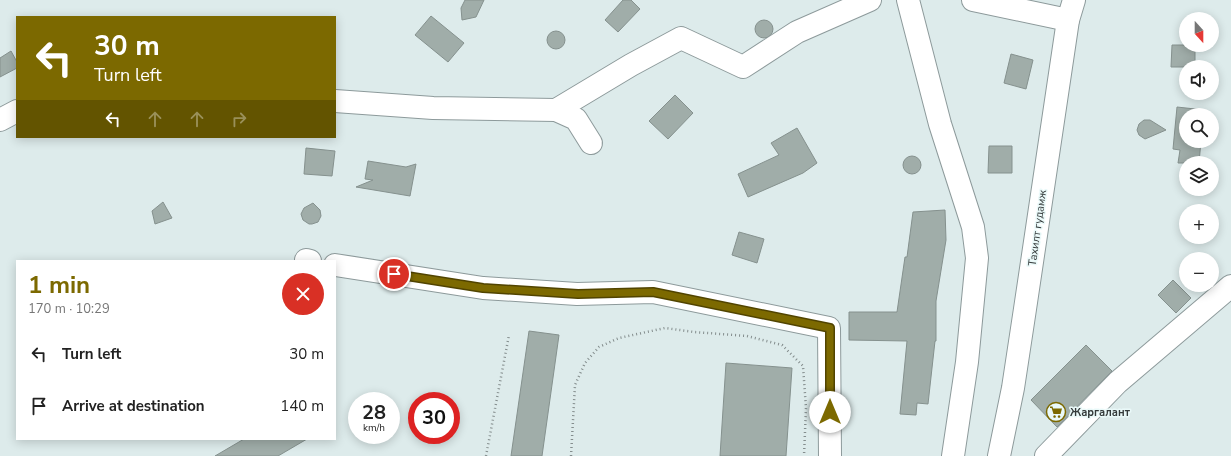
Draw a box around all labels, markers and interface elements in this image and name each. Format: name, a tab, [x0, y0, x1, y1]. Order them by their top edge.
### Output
north arrow	[1179, 12, 1219, 52]
map controls	[1179, 12, 1219, 292]
text: 30 m	[94, 27, 160, 65]
icon: left	[28, 32, 80, 84]
button: sound	[1179, 60, 1219, 100]
text: Turn left	[94, 63, 162, 87]
icon: left	[102, 108, 124, 130]
icon: ahead	[144, 108, 166, 130]
icon: ahead	[186, 108, 208, 130]
icon: right	[228, 108, 250, 130]
button: search	[1179, 108, 1219, 148]
button: layers	[1179, 156, 1219, 196]
street label: Тахилт гудамж	[1025, 189, 1050, 267]
button: +	[1179, 204, 1219, 244]
button: −	[1179, 252, 1219, 292]
pin	[377, 257, 411, 291]
icon: arrive	[383, 263, 405, 285]
text: 1 min	[28, 269, 90, 301]
button: close	[282, 273, 324, 315]
text: 170 m · 10:29	[28, 300, 110, 318]
icon: left	[28, 343, 50, 365]
text: Turn left	[62, 344, 121, 364]
text: 30 m	[289, 344, 324, 364]
position arrow	[809, 391, 851, 433]
speed limit sign: 30	[408, 392, 460, 444]
icon: arrive	[28, 395, 50, 417]
text: Arrive at destination	[62, 396, 205, 416]
text: 140 m	[280, 396, 324, 416]
text: 28	[362, 399, 386, 426]
supermarket icon: Жаргалант	[1045, 401, 1067, 423]
place label: Жаргалант	[1070, 405, 1131, 420]
text: km/h	[363, 421, 385, 435]

